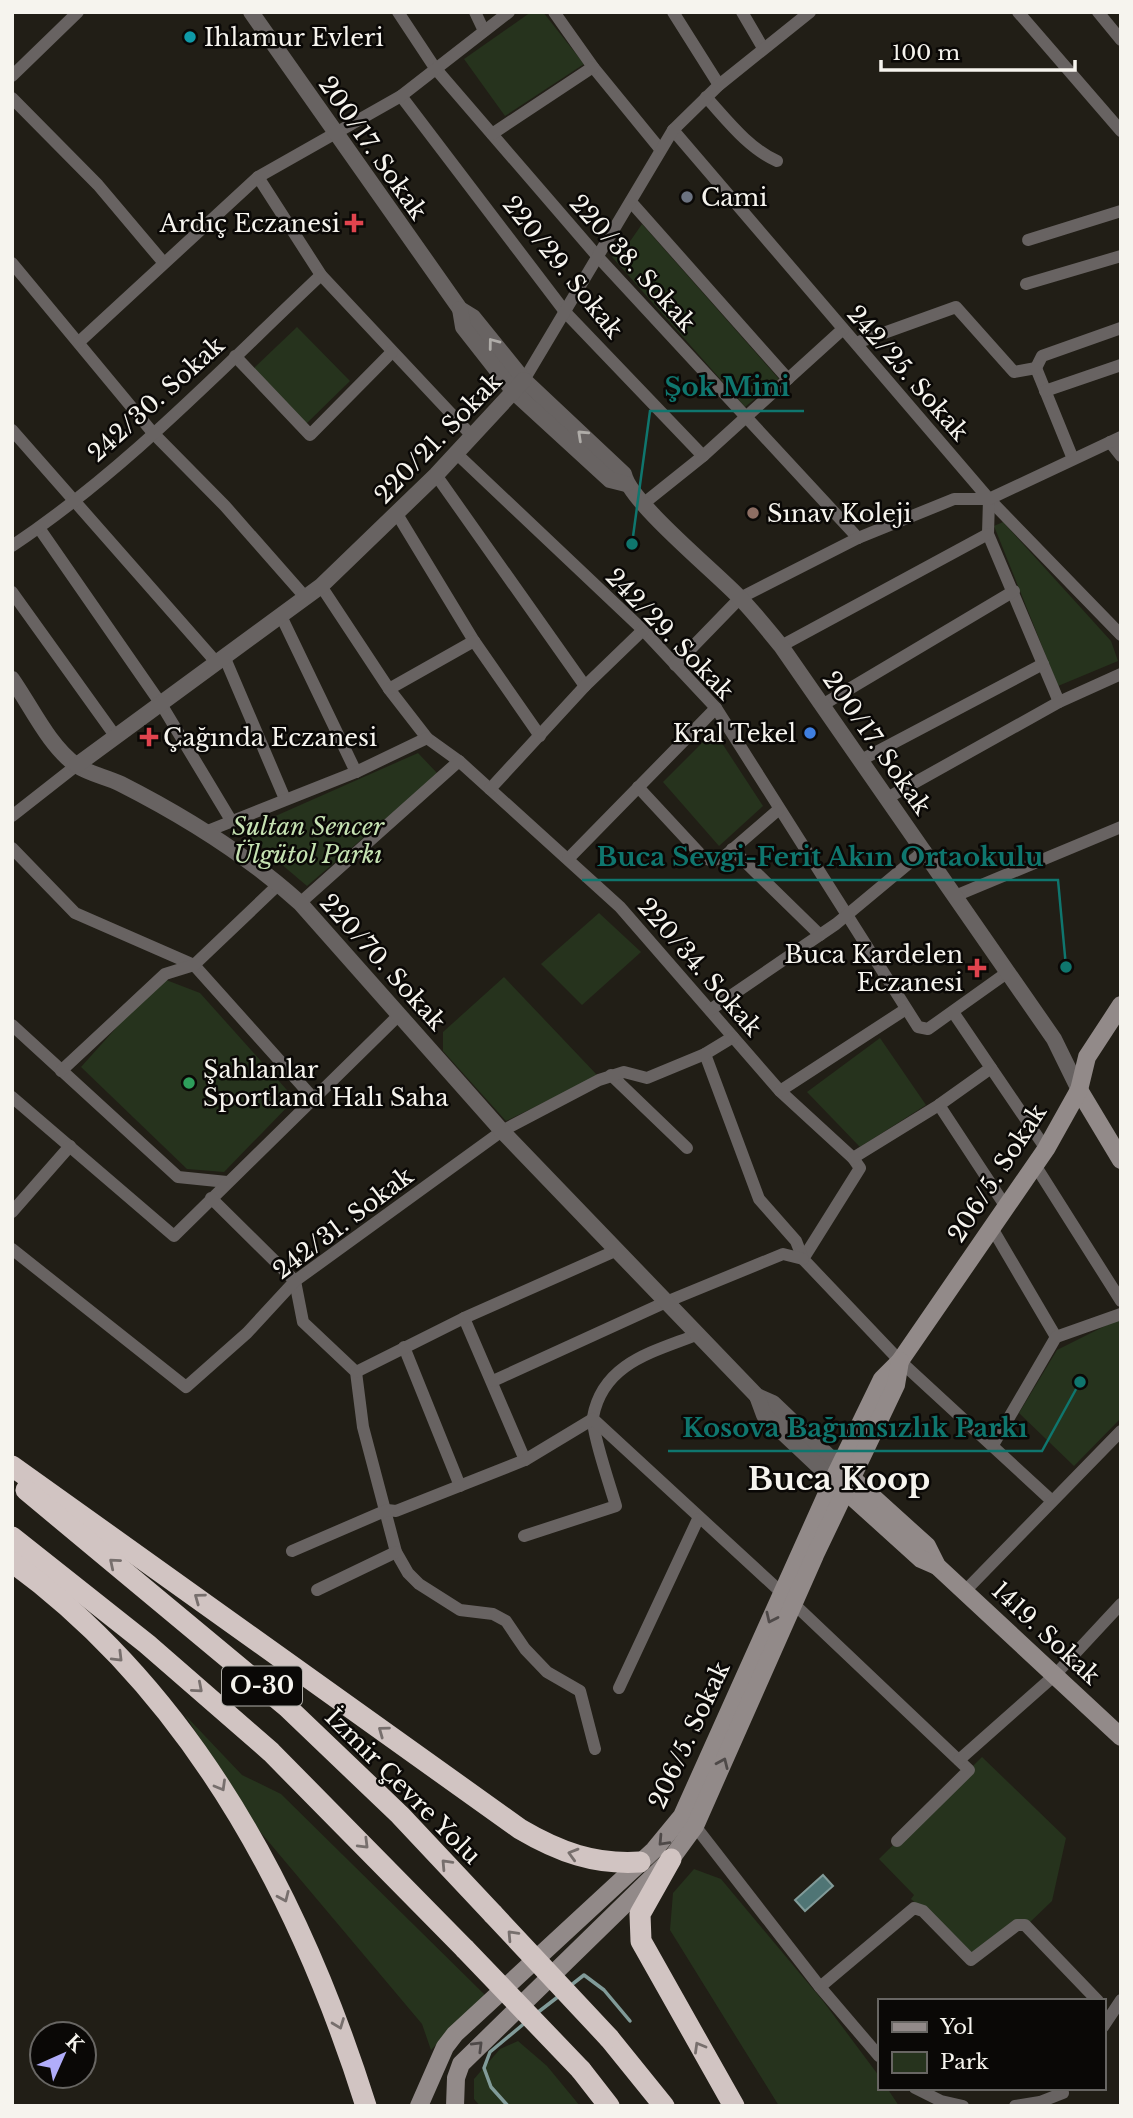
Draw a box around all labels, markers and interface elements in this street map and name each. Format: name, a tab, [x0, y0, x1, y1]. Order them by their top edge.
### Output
place label: Ihlamur Evleri	[204, 23, 384, 52]
scale bar	[881, 28, 1075, 72]
marker: Ihlamur Evleri	[182, 29, 198, 45]
text: 100 m	[892, 40, 960, 66]
street label: 200/17. Sokak	[313, 71, 433, 226]
place label: Cami	[701, 183, 767, 212]
street label: 220/38. Sokak	[564, 189, 702, 338]
marker: Cami	[679, 189, 695, 205]
street label: 220/29. Sokak	[497, 190, 629, 344]
place label: Ardıç Eczanesi	[159, 209, 340, 238]
marker: Ardıç Eczanesi	[346, 215, 362, 231]
street label: 242/25. Sokak	[841, 299, 975, 447]
street label: 242/30. Sokak	[82, 330, 230, 468]
one-way arrow	[489, 338, 502, 351]
callout: Şok Mini	[650, 364, 804, 411]
street label: 220/21. Sokak	[368, 366, 508, 509]
text: Şok Mini	[664, 371, 790, 403]
one-way arrow	[577, 430, 590, 443]
place label: Sınav Koleji	[767, 499, 912, 528]
marker: Sınav Koleji	[745, 505, 761, 521]
street label: 242/29. Sokak	[600, 562, 740, 706]
street label: 200/17. Sokak	[817, 666, 937, 821]
place label: Kral Tekel	[673, 719, 796, 748]
place label: Çağında Eczanesi	[163, 723, 377, 752]
marker: Kral Tekel	[802, 725, 818, 741]
marker: Çağında Eczanesi	[141, 729, 157, 745]
park label: Sultan Sencer Ülgütol Parkı	[232, 812, 385, 869]
callout: Buca Sevgi-Ferit Akın Ortaokulu	[582, 833, 1058, 880]
text: Buca Sevgi-Ferit Akın Ortaokulu	[597, 841, 1044, 873]
street label: 220/70. Sokak	[314, 888, 452, 1036]
street label: 220/34. Sokak	[632, 892, 768, 1042]
place label: Buca Kardelen Eczanesi	[785, 940, 963, 997]
marker: Buca Kardelen Eczanesi	[969, 960, 985, 976]
place label: Şahlanlar Sportland Halı Saha	[203, 1055, 449, 1112]
marker: Şahlanlar Sportland Halı Saha	[181, 1075, 197, 1091]
street label: 206/5. Sokak	[942, 1098, 1052, 1247]
street label: 242/31. Sokak	[267, 1161, 419, 1285]
callout: Kosova Bağımsızlık Parkı	[668, 1404, 1042, 1451]
text: Kosova Bağımsızlık Parkı	[682, 1412, 1028, 1444]
district label: Buca Koop	[748, 1459, 930, 1499]
one-way arrow	[110, 1559, 122, 1572]
street label: 1419. Sokak	[986, 1575, 1106, 1691]
one-way arrow	[194, 1594, 207, 1606]
one-way arrow	[766, 1611, 780, 1623]
one-way arrow	[109, 1648, 122, 1661]
street label: 206/5. Sokak	[642, 1657, 736, 1813]
road number: O-30	[222, 1666, 302, 1706]
one-way arrow	[190, 1680, 203, 1692]
street label: İzmir Çevre Yolu	[319, 1702, 487, 1870]
one-way arrow	[379, 1727, 391, 1739]
one-way arrow	[715, 1758, 729, 1770]
one-way arrow	[212, 1778, 225, 1791]
one-way arrow	[658, 1833, 671, 1846]
one-way arrow	[355, 1836, 368, 1849]
one-way arrow	[568, 1848, 580, 1863]
one-way arrow	[441, 1859, 454, 1872]
one-way arrow	[276, 1890, 290, 1903]
one-way arrow	[508, 1930, 521, 1943]
legend	[878, 1999, 1105, 2090]
text: Yol	[939, 2014, 974, 2040]
one-way arrow	[330, 2018, 344, 2030]
north arrow	[28, 2020, 98, 2090]
text: K	[61, 2030, 89, 2058]
one-way arrow	[470, 2041, 483, 2054]
one-way arrow	[695, 2042, 708, 2055]
text: Park	[940, 2049, 989, 2075]

